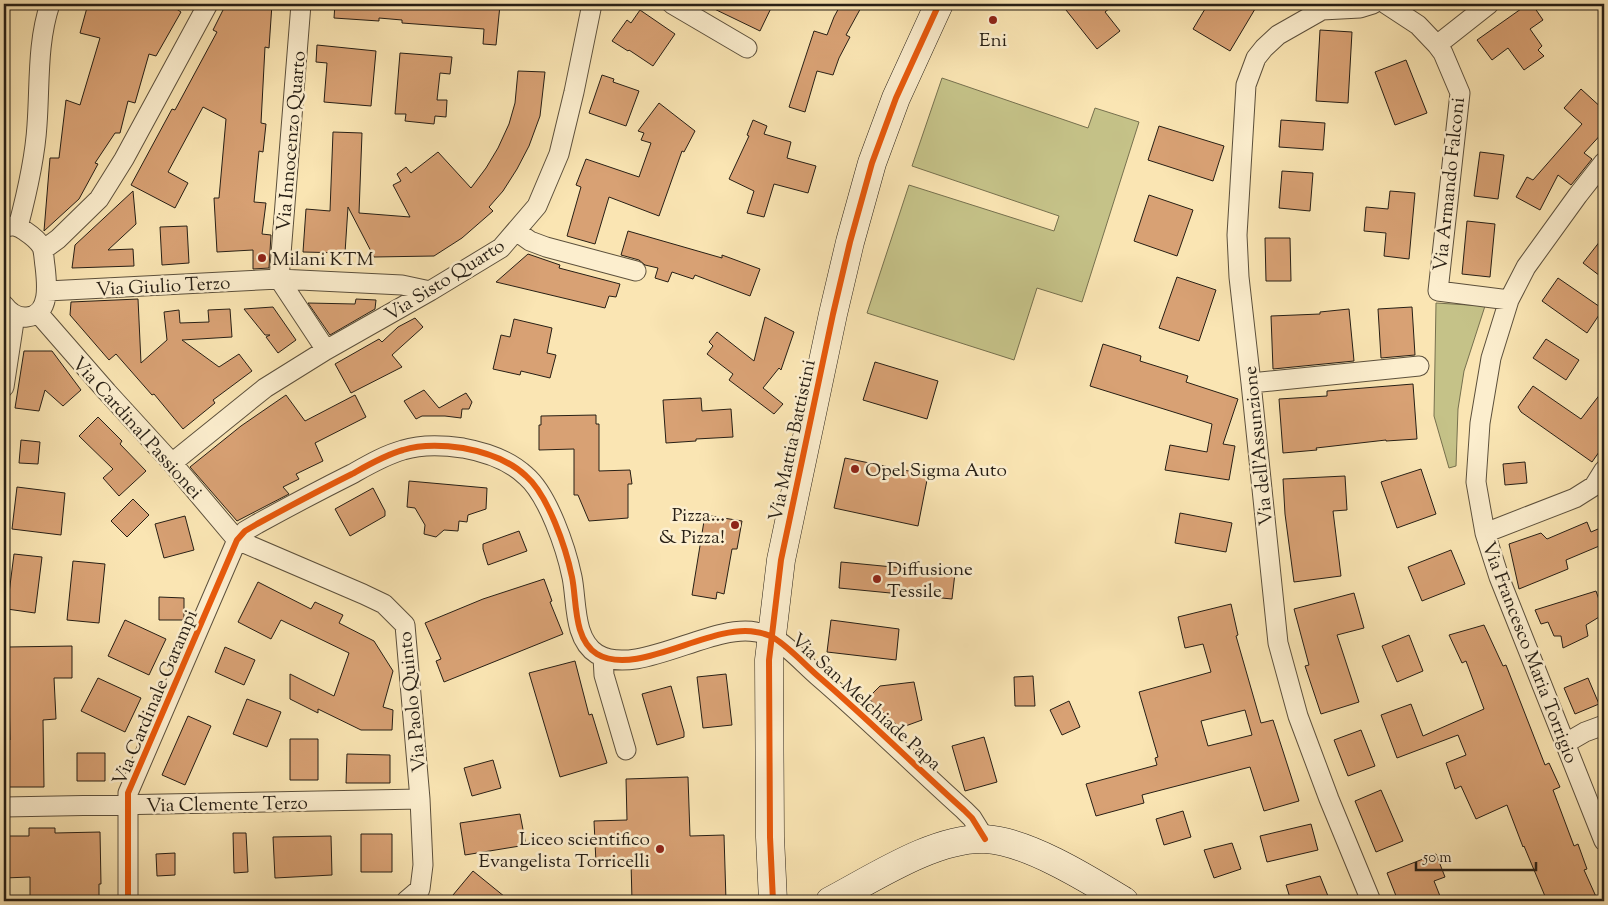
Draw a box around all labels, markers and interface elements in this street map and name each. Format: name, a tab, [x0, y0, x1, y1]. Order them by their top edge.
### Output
marker: Eni	[987, 14, 999, 26]
place label: Eni	[979, 28, 1007, 55]
street label: Via Innocenzo Quarto	[271, 50, 314, 233]
street label: Via Armando Falconi	[1428, 96, 1473, 273]
street label: Via Sisto Quarto	[380, 233, 511, 329]
place label: Milani KTM	[272, 247, 374, 274]
marker: Milani KTM	[256, 252, 268, 264]
street label: Via Giulio Terzo	[95, 270, 231, 304]
street label: Via Cardinal Passionei	[65, 351, 208, 506]
street label: Via Mattia Battistini	[763, 357, 824, 524]
street label: Via dell'Assunzione	[1238, 364, 1281, 527]
place label: Opel Sigma Auto	[865, 458, 1007, 485]
marker: Opel Sigma Auto	[849, 463, 861, 475]
place label: Pizza... & Pizza!	[659, 503, 725, 552]
marker: Pizza... & Pizza!	[729, 519, 741, 531]
street label: Via Francesco Maria Torrigio	[1474, 538, 1583, 768]
place label: Diffusione Tessile	[887, 557, 973, 606]
marker: Diffusione Tessile	[871, 573, 883, 585]
street label: Via Cardinale Garampi	[107, 606, 206, 790]
street label: Via San Melchiade Papa	[784, 628, 947, 778]
street label: Via Paolo Quinto	[393, 630, 434, 773]
street label: Via Clemente Terzo	[146, 791, 308, 820]
place label: Liceo scientifico Evangelista Torricelli	[478, 827, 650, 876]
scale bar	[1416, 840, 1536, 872]
marker: Liceo scientifico Evangelista Torricelli	[654, 843, 666, 855]
text: 50 m	[1422, 848, 1452, 869]

